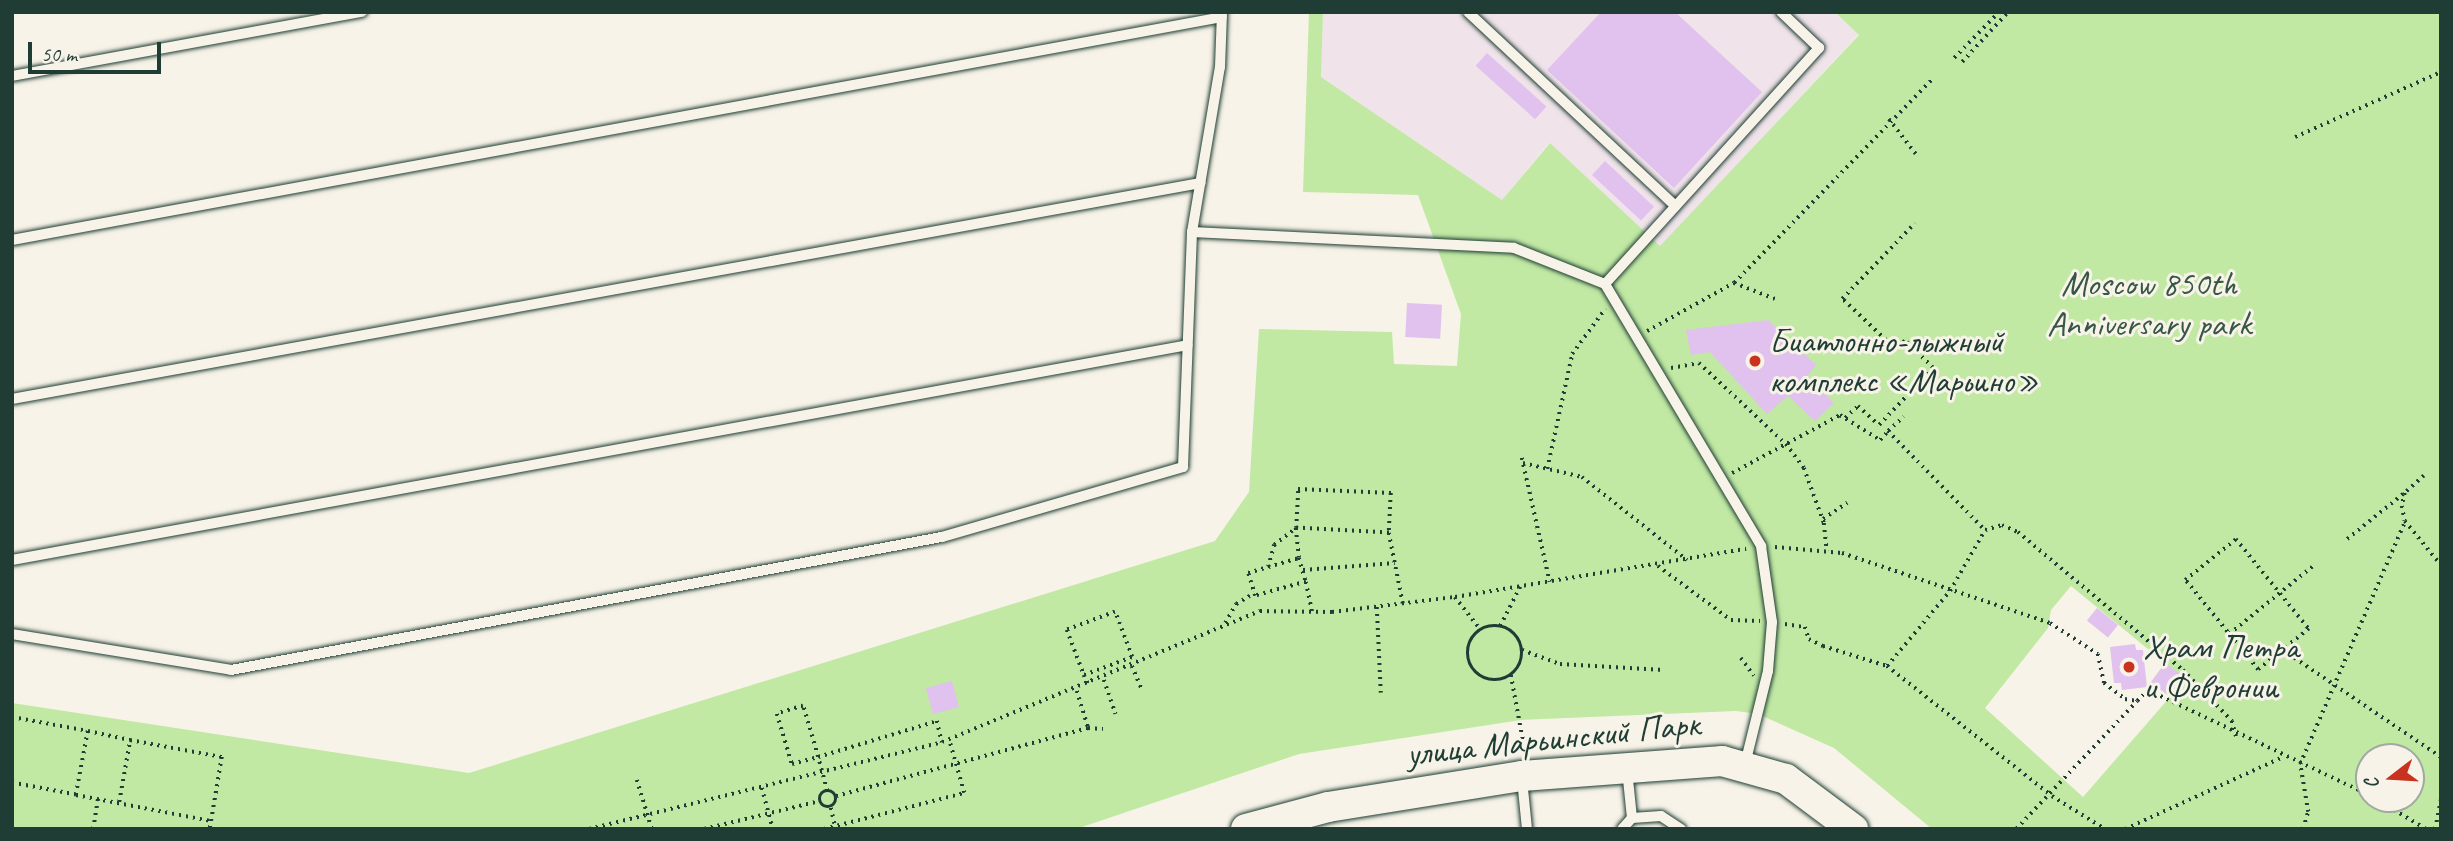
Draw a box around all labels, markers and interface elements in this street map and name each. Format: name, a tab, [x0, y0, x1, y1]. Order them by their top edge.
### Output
scale bar	[32, 28, 164, 72]
text: 50 m	[41, 41, 77, 67]
park label: Moscow 850th Anniversary park	[2047, 263, 2251, 345]
place label: Биатлонно-лыжный комплекс «Марьино»	[1769, 320, 2039, 402]
marker: Биатлонно-лыжный комплекс «Марьино»	[1747, 353, 1763, 369]
place label: Храм Петра и Февронии	[2143, 626, 2297, 708]
marker: Храм Петра и Февронии	[2121, 659, 2137, 675]
street label: улица Марьинский Парк	[1406, 703, 1700, 775]
north arrow	[2355, 743, 2425, 813]
text: С	[2359, 776, 2385, 792]

